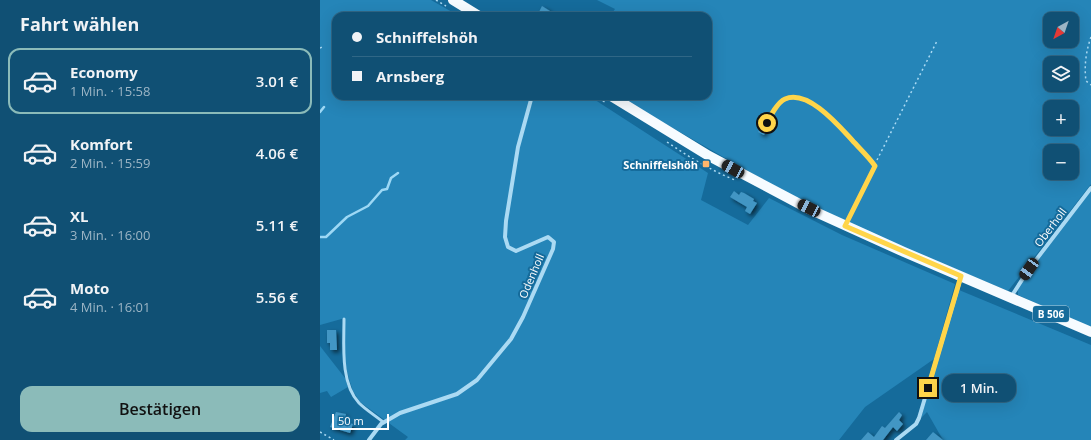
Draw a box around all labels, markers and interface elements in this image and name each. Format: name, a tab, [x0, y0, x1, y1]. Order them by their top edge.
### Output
text: Fahrt wählen	[20, 12, 139, 36]
north arrow	[1043, 12, 1079, 48]
map controls	[1043, 12, 1079, 180]
text: Schniffelshöh	[376, 27, 478, 47]
button: layers	[1043, 56, 1079, 92]
text: Economy	[70, 62, 138, 82]
icon: car	[22, 63, 58, 99]
text: Arnsberg	[376, 66, 444, 86]
text: 3.01 €	[256, 71, 298, 91]
text: 1 Min. · 15:58	[70, 82, 151, 100]
button: +	[1043, 100, 1079, 136]
route start	[758, 114, 776, 132]
text: Komfort	[70, 134, 132, 154]
icon: car	[22, 135, 58, 171]
text: 4.06 €	[256, 143, 298, 163]
button: −	[1043, 144, 1079, 180]
text: 2 Min. · 15:59	[70, 154, 151, 172]
place label: Schniffelshöh	[623, 157, 698, 172]
car	[720, 158, 746, 180]
marker: Schniffelshöh	[701, 159, 711, 169]
car	[796, 197, 822, 219]
street label: Oberholl	[1031, 205, 1069, 249]
text: XL	[70, 206, 88, 226]
icon: car	[22, 207, 58, 243]
text: 5.11 €	[256, 215, 298, 235]
text: 3 Min. · 16:00	[70, 226, 151, 244]
street label: Odenholl	[515, 251, 547, 301]
car	[1017, 256, 1041, 282]
text: Moto	[70, 278, 109, 298]
icon: car	[22, 279, 58, 315]
text: 5.56 €	[256, 287, 298, 307]
text: 4 Min. · 16:01	[70, 298, 151, 316]
road number: B 506	[1033, 306, 1069, 322]
callout: 1 Min.	[942, 374, 1016, 402]
route end	[919, 379, 937, 397]
text: 1 Min.	[960, 379, 998, 397]
button: Bestätigen	[20, 386, 300, 432]
scale bar	[332, 412, 389, 431]
text: 50 m	[338, 413, 364, 428]

